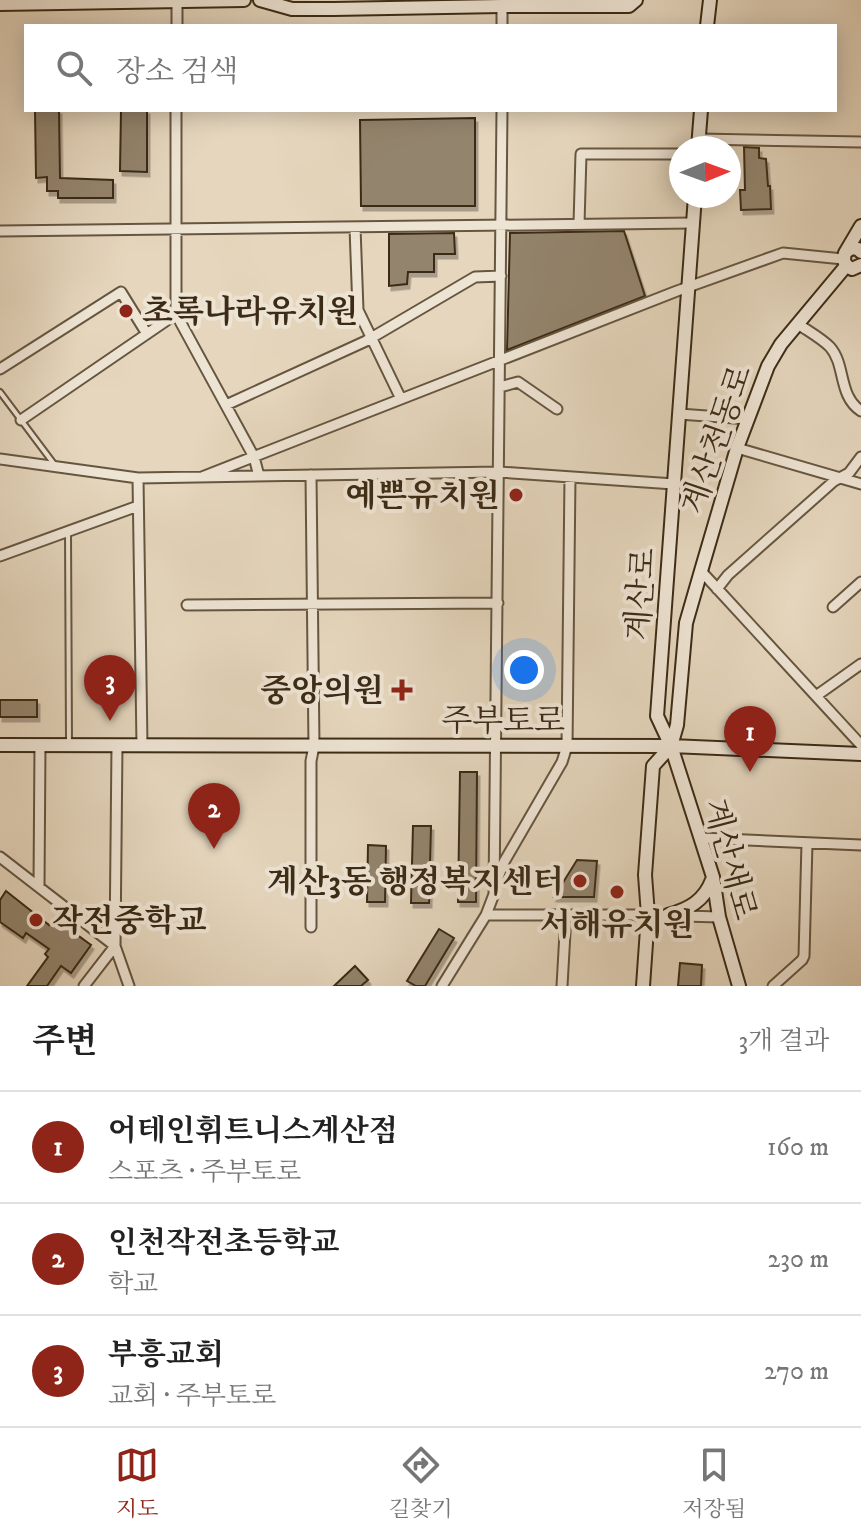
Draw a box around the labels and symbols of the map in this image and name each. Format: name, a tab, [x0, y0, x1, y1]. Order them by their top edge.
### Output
north arrow	[669, 136, 741, 208]
place label: 초록나라유치원	[142, 293, 358, 333]
marker: 초록나라유치원	[117, 302, 135, 320]
street label: 계산천동로	[674, 360, 762, 519]
place label: 예쁜유치원	[345, 477, 500, 517]
marker: 예쁜유치원	[507, 486, 525, 504]
street label: 계산로	[619, 546, 665, 642]
your location	[504, 650, 544, 690]
pin: 3	[84, 655, 136, 721]
place label: 중앙의원	[260, 672, 384, 712]
marker: 중앙의원	[391, 679, 413, 701]
street label: 주부토로	[441, 702, 565, 742]
pin: 1	[724, 706, 776, 772]
pin: 2	[188, 783, 240, 849]
street label: 계산새로	[694, 795, 764, 924]
place label: 계산3동 행정복지센터	[267, 863, 564, 903]
marker: 계산3동 행정복지센터	[571, 872, 589, 890]
marker: 서해유치원	[608, 883, 626, 901]
place label: 작전중학교	[52, 902, 207, 942]
place label: 서해유치원	[540, 906, 694, 946]
marker: 작전중학교	[27, 911, 45, 929]

